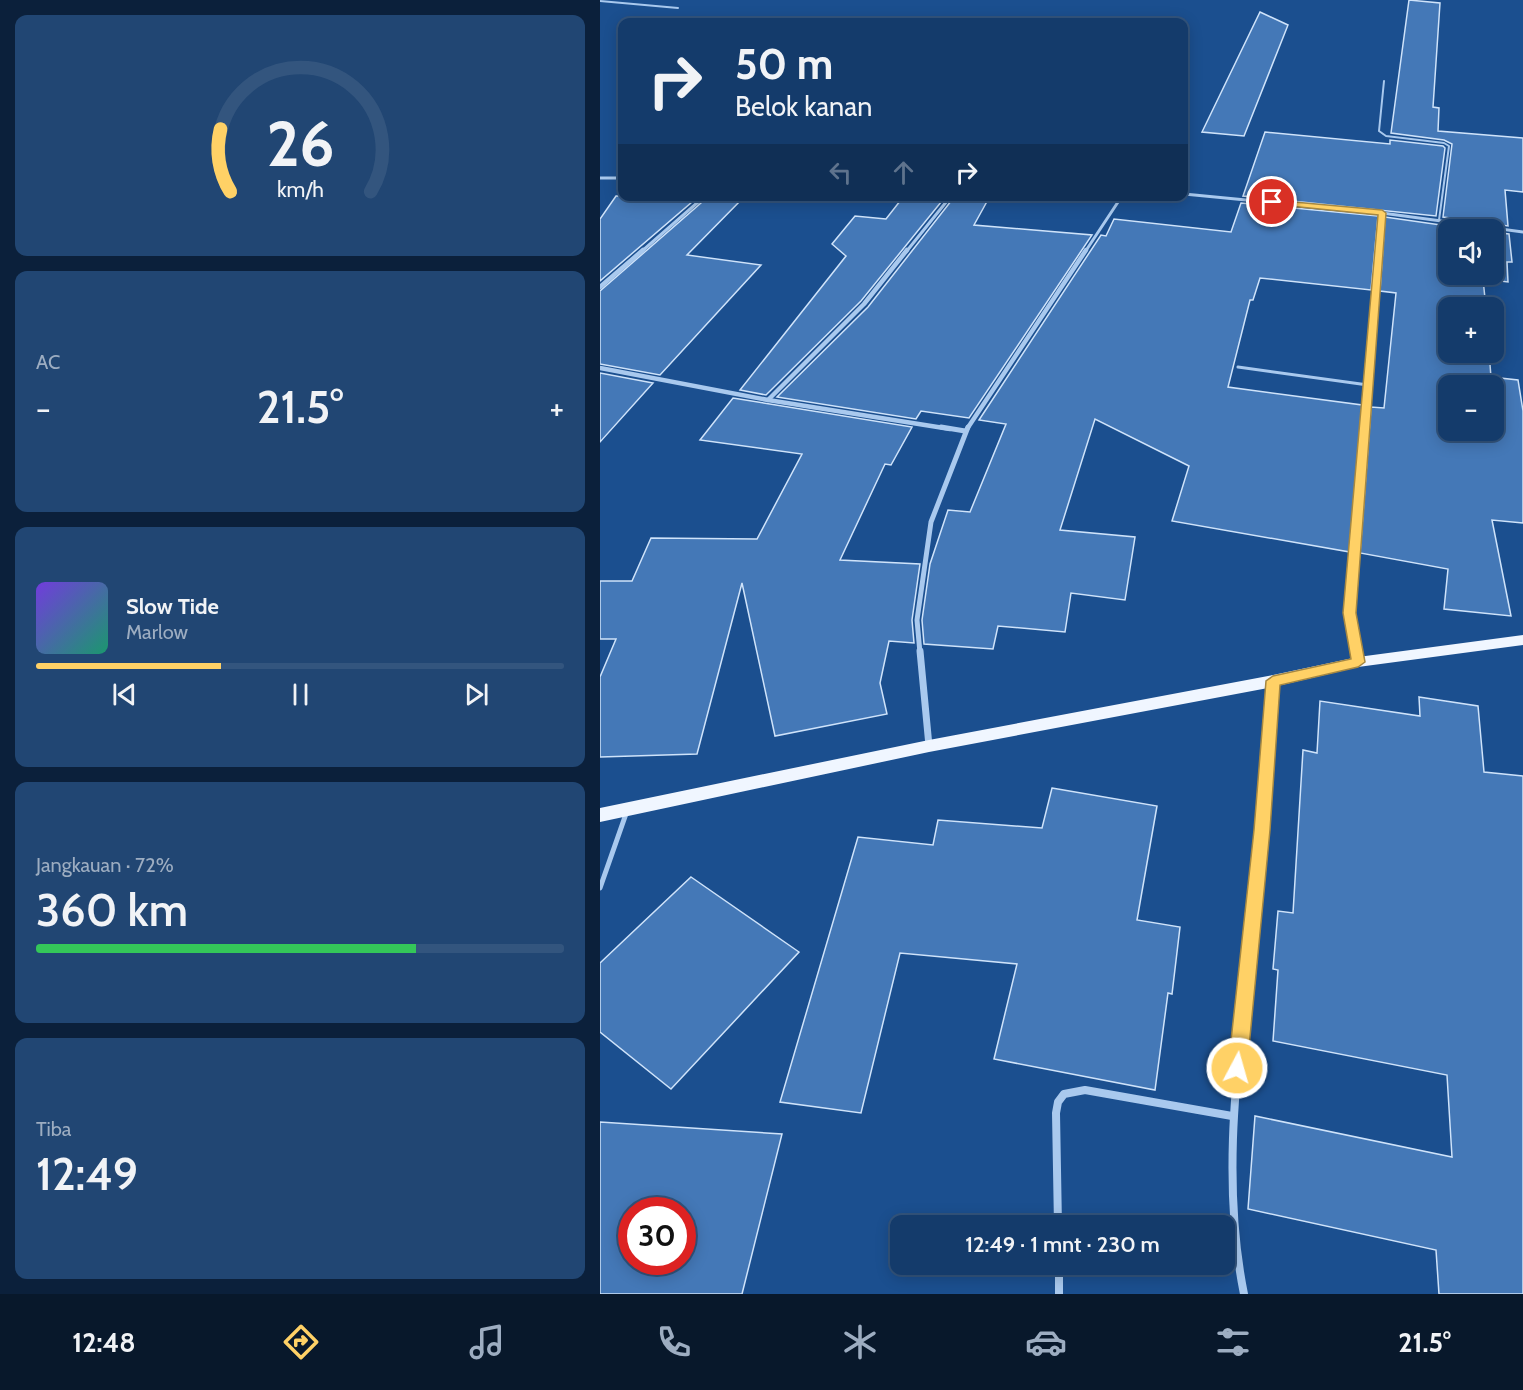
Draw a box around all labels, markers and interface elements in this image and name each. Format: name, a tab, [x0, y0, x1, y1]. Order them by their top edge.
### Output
text: 50 m	[735, 38, 833, 90]
icon: right	[636, 42, 714, 120]
text: Belok kanan	[735, 90, 872, 123]
text: 26	[266, 107, 334, 183]
icon: left	[824, 156, 857, 189]
icon: ahead	[887, 156, 920, 189]
icon: right	[950, 156, 983, 189]
pin	[1246, 176, 1297, 227]
text: km/h	[277, 177, 323, 203]
icon: arrive	[1255, 185, 1288, 218]
map controls	[1438, 219, 1504, 441]
button: sound	[1438, 219, 1504, 285]
button: +	[1438, 297, 1504, 363]
text: AC	[36, 350, 60, 374]
button: −	[1438, 375, 1504, 441]
text: 21.5°	[257, 380, 343, 434]
text: −	[36, 388, 51, 428]
text: +	[549, 388, 564, 428]
text: Slow Tide	[126, 593, 219, 620]
text: Marlow	[126, 620, 188, 644]
icon: previous	[108, 678, 141, 711]
icon: pause	[284, 678, 317, 711]
icon: next	[460, 678, 493, 711]
text: Jangkauan · 72%	[36, 853, 174, 877]
text: 360 km	[36, 883, 188, 937]
position arrow	[1205, 1036, 1269, 1100]
text: Tiba	[36, 1117, 71, 1141]
text: 12:49	[36, 1147, 138, 1201]
speed limit sign: 30	[618, 1197, 696, 1275]
text: 12:49 · 1 mnt · 230 m	[965, 1231, 1160, 1258]
icon: directions	[280, 1321, 322, 1363]
icon: music	[466, 1321, 508, 1363]
icon: phone	[653, 1321, 695, 1363]
icon: climate	[839, 1321, 881, 1363]
icon: car	[1025, 1321, 1067, 1363]
icon: filters	[1212, 1321, 1254, 1363]
text: 12:48	[72, 1326, 136, 1359]
text: 21.5°	[1398, 1326, 1451, 1359]

